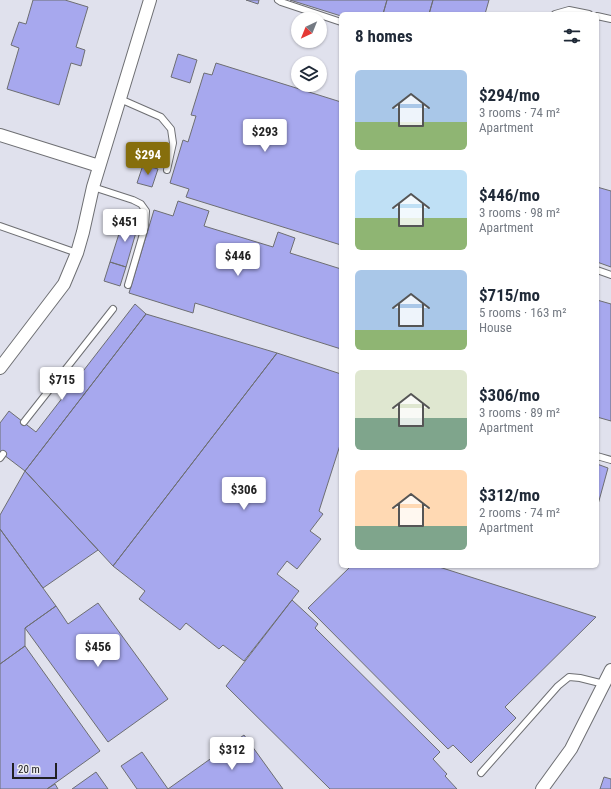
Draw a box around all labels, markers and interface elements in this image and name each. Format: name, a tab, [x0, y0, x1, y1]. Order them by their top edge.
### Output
north arrow	[291, 12, 327, 48]
map controls	[291, 12, 327, 92]
icon: filters	[561, 25, 583, 47]
text: 8 homes	[355, 26, 413, 46]
button: layers	[291, 56, 327, 92]
text: $294/mo	[479, 85, 540, 105]
icon: home	[387, 86, 435, 134]
text: 3 rooms · 74 m²	[479, 105, 560, 120]
pin: $293	[241, 119, 289, 153]
text: Apartment	[479, 120, 533, 135]
text: $293	[252, 124, 278, 139]
pin: $294	[124, 142, 172, 176]
text: $294	[135, 147, 161, 162]
text: $446/mo	[479, 185, 540, 205]
icon: home	[387, 186, 435, 234]
text: 3 rooms · 98 m²	[479, 205, 560, 220]
pin: $451	[101, 209, 149, 243]
text: $451	[112, 214, 138, 229]
text: Apartment	[479, 220, 533, 235]
pin: $446	[214, 243, 262, 277]
text: $446	[225, 248, 251, 263]
text: $715/mo	[479, 285, 540, 305]
icon: home	[387, 286, 435, 334]
text: 5 rooms · 163 m²	[479, 305, 566, 320]
text: House	[479, 320, 512, 335]
pin: $715	[38, 367, 86, 401]
text: $715	[49, 372, 75, 387]
text: $306/mo	[479, 385, 540, 405]
icon: home	[387, 386, 435, 434]
text: 3 rooms · 89 m²	[479, 405, 560, 420]
text: Apartment	[479, 420, 533, 435]
pin: $306	[220, 477, 268, 511]
text: $306	[231, 482, 257, 497]
text: $312/mo	[479, 485, 540, 505]
icon: home	[387, 486, 435, 534]
text: 2 rooms · 74 m²	[479, 505, 560, 520]
text: Apartment	[479, 520, 533, 535]
pin: $456	[74, 634, 122, 668]
text: $456	[85, 639, 111, 654]
pin: $312	[208, 737, 256, 771]
text: $312	[219, 742, 245, 757]
scale bar	[12, 761, 57, 780]
text: 20 m	[18, 763, 40, 776]

